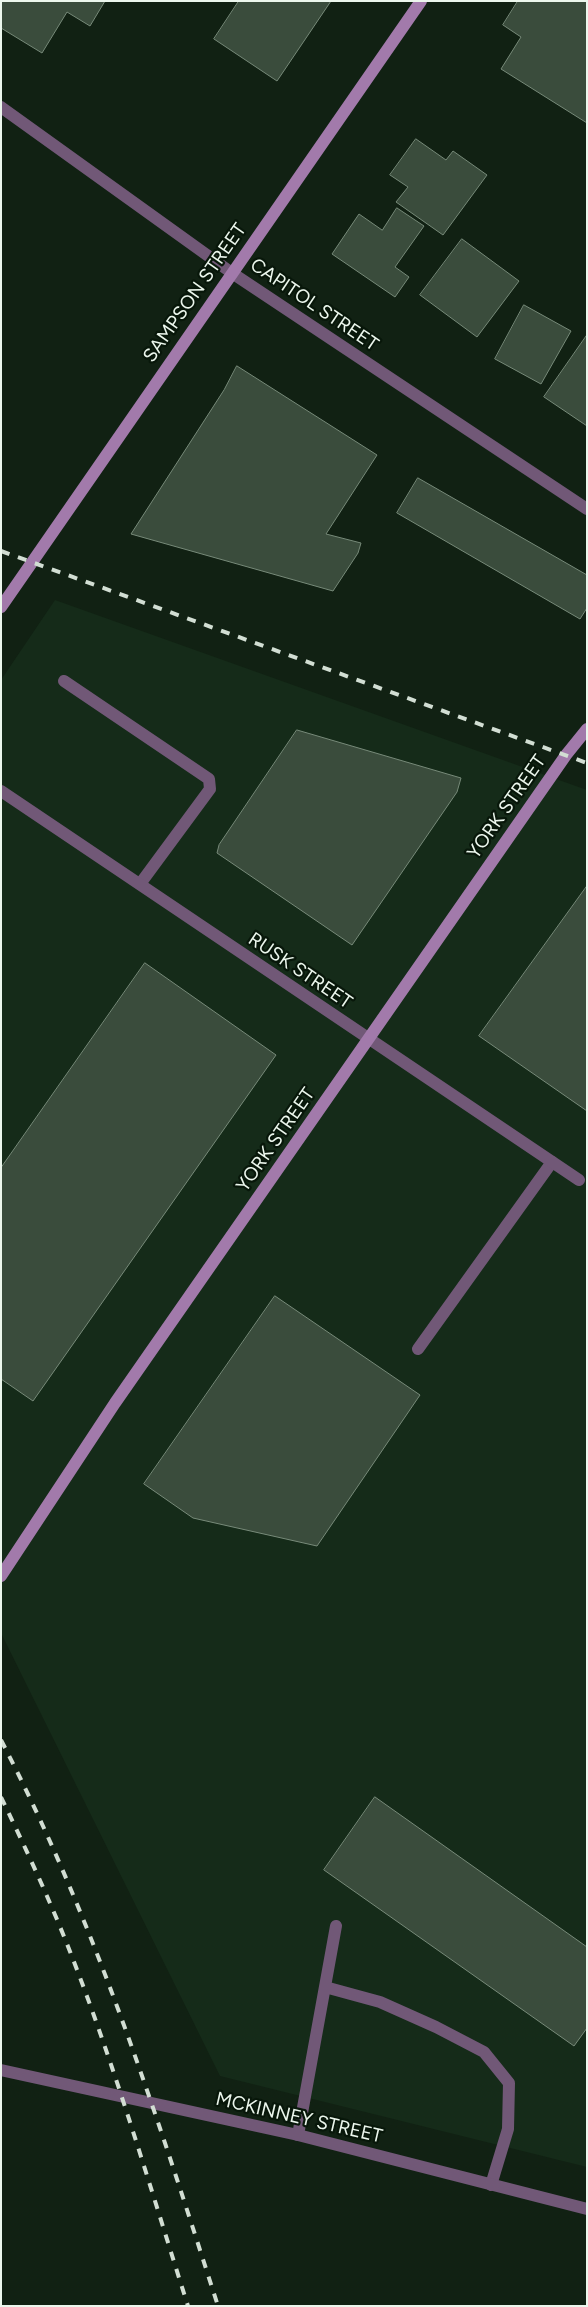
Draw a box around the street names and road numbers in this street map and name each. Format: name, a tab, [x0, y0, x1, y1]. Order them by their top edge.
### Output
street label: SAMPSON STREET	[139, 219, 251, 367]
street label: CAPITOL STREET	[246, 254, 382, 356]
street label: YORK STREET	[463, 751, 551, 863]
street label: RUSK STREET	[244, 928, 356, 1014]
street label: YORK STREET	[232, 1084, 320, 1196]
street label: MCKINNEY STREET	[213, 2088, 385, 2148]

